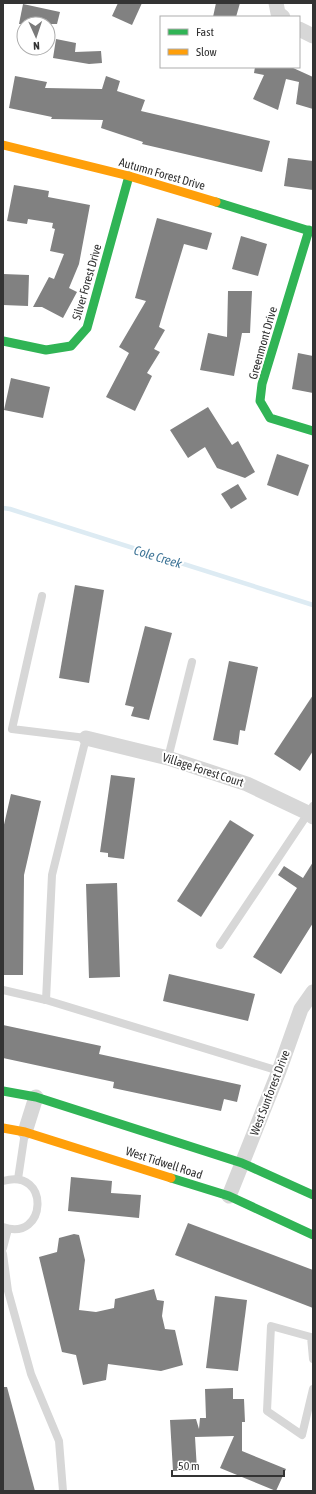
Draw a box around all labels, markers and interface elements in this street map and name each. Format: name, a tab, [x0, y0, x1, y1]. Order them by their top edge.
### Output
north arrow	[16, 16, 56, 56]
legend	[160, 16, 300, 68]
text: Fast	[196, 25, 214, 39]
text: N	[33, 40, 40, 52]
text: Slow	[196, 45, 217, 59]
street label: Autumn Forest Drive	[117, 155, 207, 193]
street label: Silver Forest Drive	[69, 242, 105, 322]
street label: Greenmont Drive	[246, 305, 280, 381]
water label: Cole Creek	[132, 543, 184, 571]
street label: Village Forest Court	[160, 750, 246, 790]
street label: West Sunforest Drive	[247, 1048, 293, 1138]
street label: West Tidwell Road	[124, 1144, 204, 1182]
scale bar	[172, 1452, 284, 1478]
text: 50 m	[178, 1459, 200, 1473]

